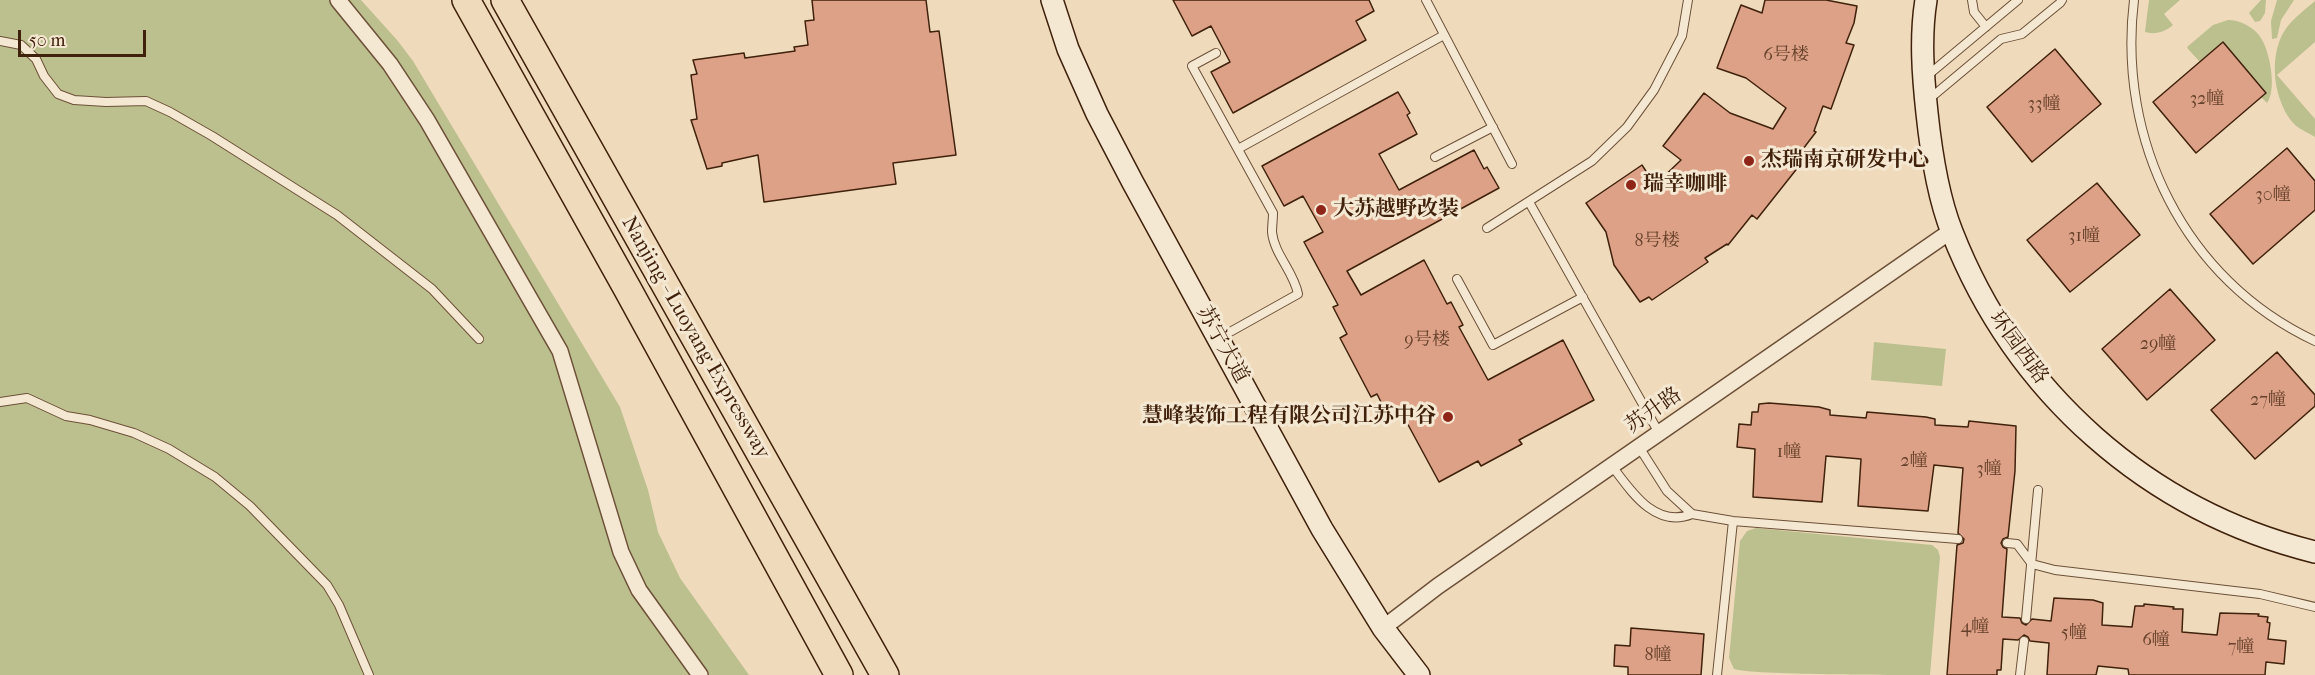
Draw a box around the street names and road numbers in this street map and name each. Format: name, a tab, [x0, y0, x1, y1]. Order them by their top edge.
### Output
street label: Nanjing - Luoyang Expressway	[615, 212, 775, 464]
street label: 苏宁大道	[1191, 302, 1253, 388]
street label: 环园西路	[1983, 307, 2053, 389]
street label: 苏升路	[1621, 383, 1687, 439]

